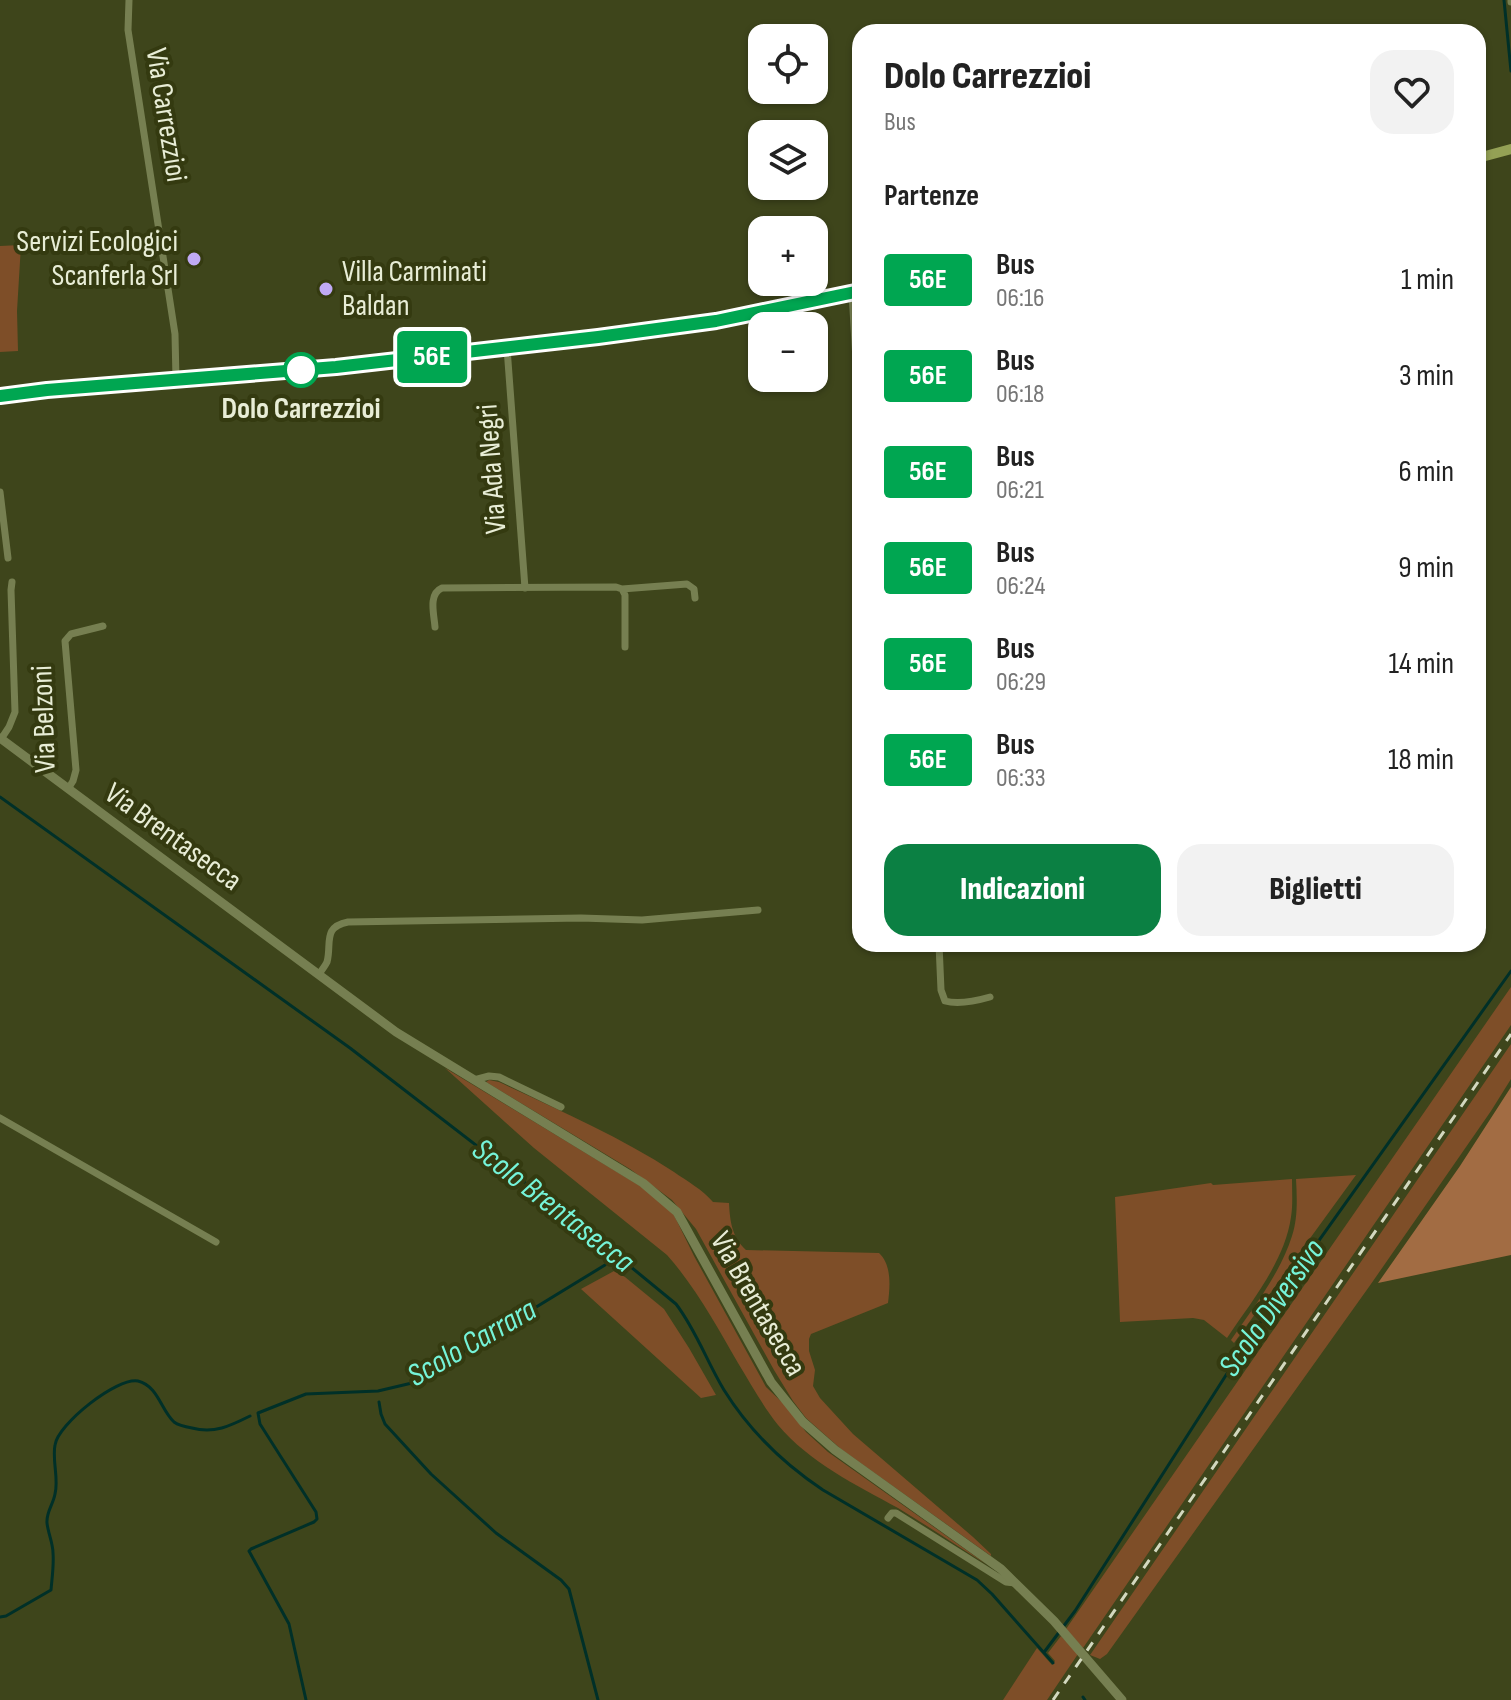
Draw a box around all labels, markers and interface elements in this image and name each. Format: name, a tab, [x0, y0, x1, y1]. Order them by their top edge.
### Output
map controls	[748, 24, 828, 392]
button: locate	[748, 24, 828, 104]
street label: Via Carrezzioi	[138, 46, 194, 184]
button: heart	[1370, 50, 1454, 134]
text: Dolo Carrezzioi	[884, 54, 1091, 99]
text: Bus	[884, 107, 916, 138]
button: layers	[748, 120, 828, 200]
text: Partenze	[884, 178, 979, 214]
button: +	[748, 216, 828, 296]
place label: Servizi Ecologici Scanferla Srl	[16, 224, 178, 294]
text: Bus	[996, 247, 1035, 283]
marker: Servizi Ecologici Scanferla Srl	[185, 250, 203, 268]
place label: Villa Carminati Baldan	[342, 254, 487, 324]
text: 1 min	[1401, 262, 1454, 298]
text: 56E	[909, 263, 947, 296]
marker: Villa Carminati Baldan	[317, 280, 335, 298]
text: 06:16	[996, 283, 1044, 314]
button: −	[748, 312, 828, 392]
line badge: 56E	[386, 331, 478, 383]
text: 56E	[413, 340, 451, 373]
text: Bus	[996, 343, 1035, 379]
marker: Dolo Carrezzioi	[284, 353, 318, 387]
text: 3 min	[1399, 358, 1454, 394]
text: 56E	[909, 359, 947, 392]
text: 06:18	[996, 379, 1044, 410]
place label: Dolo Carrezzioi	[221, 391, 381, 427]
street label: Via Ada Negri	[470, 403, 514, 535]
text: Bus	[996, 439, 1035, 475]
text: 6 min	[1398, 454, 1454, 490]
text: 56E	[909, 455, 947, 488]
text: 06:21	[996, 475, 1044, 506]
text: Bus	[996, 535, 1035, 571]
text: 9 min	[1398, 550, 1454, 586]
text: 56E	[909, 551, 947, 584]
text: 06:24	[996, 571, 1045, 602]
text: Bus	[996, 631, 1035, 667]
text: 14 min	[1389, 646, 1454, 682]
text: 56E	[909, 647, 947, 680]
street label: Via Belzoni	[24, 665, 64, 773]
text: 06:29	[996, 667, 1046, 698]
text: Bus	[996, 727, 1035, 763]
text: 18 min	[1388, 742, 1454, 778]
text: 56E	[909, 743, 947, 776]
text: 06:33	[996, 763, 1046, 794]
street label: Via Brentasecca	[98, 775, 248, 899]
button: Indicazioni	[884, 844, 1161, 936]
button: Biglietti	[1177, 844, 1454, 936]
water label: Scolo Brentasecca	[464, 1130, 642, 1282]
street label: Via Brentasecca	[702, 1226, 814, 1382]
water label: Scolo Diversivo	[1210, 1232, 1334, 1384]
water label: Scolo Carrara	[400, 1290, 544, 1396]

